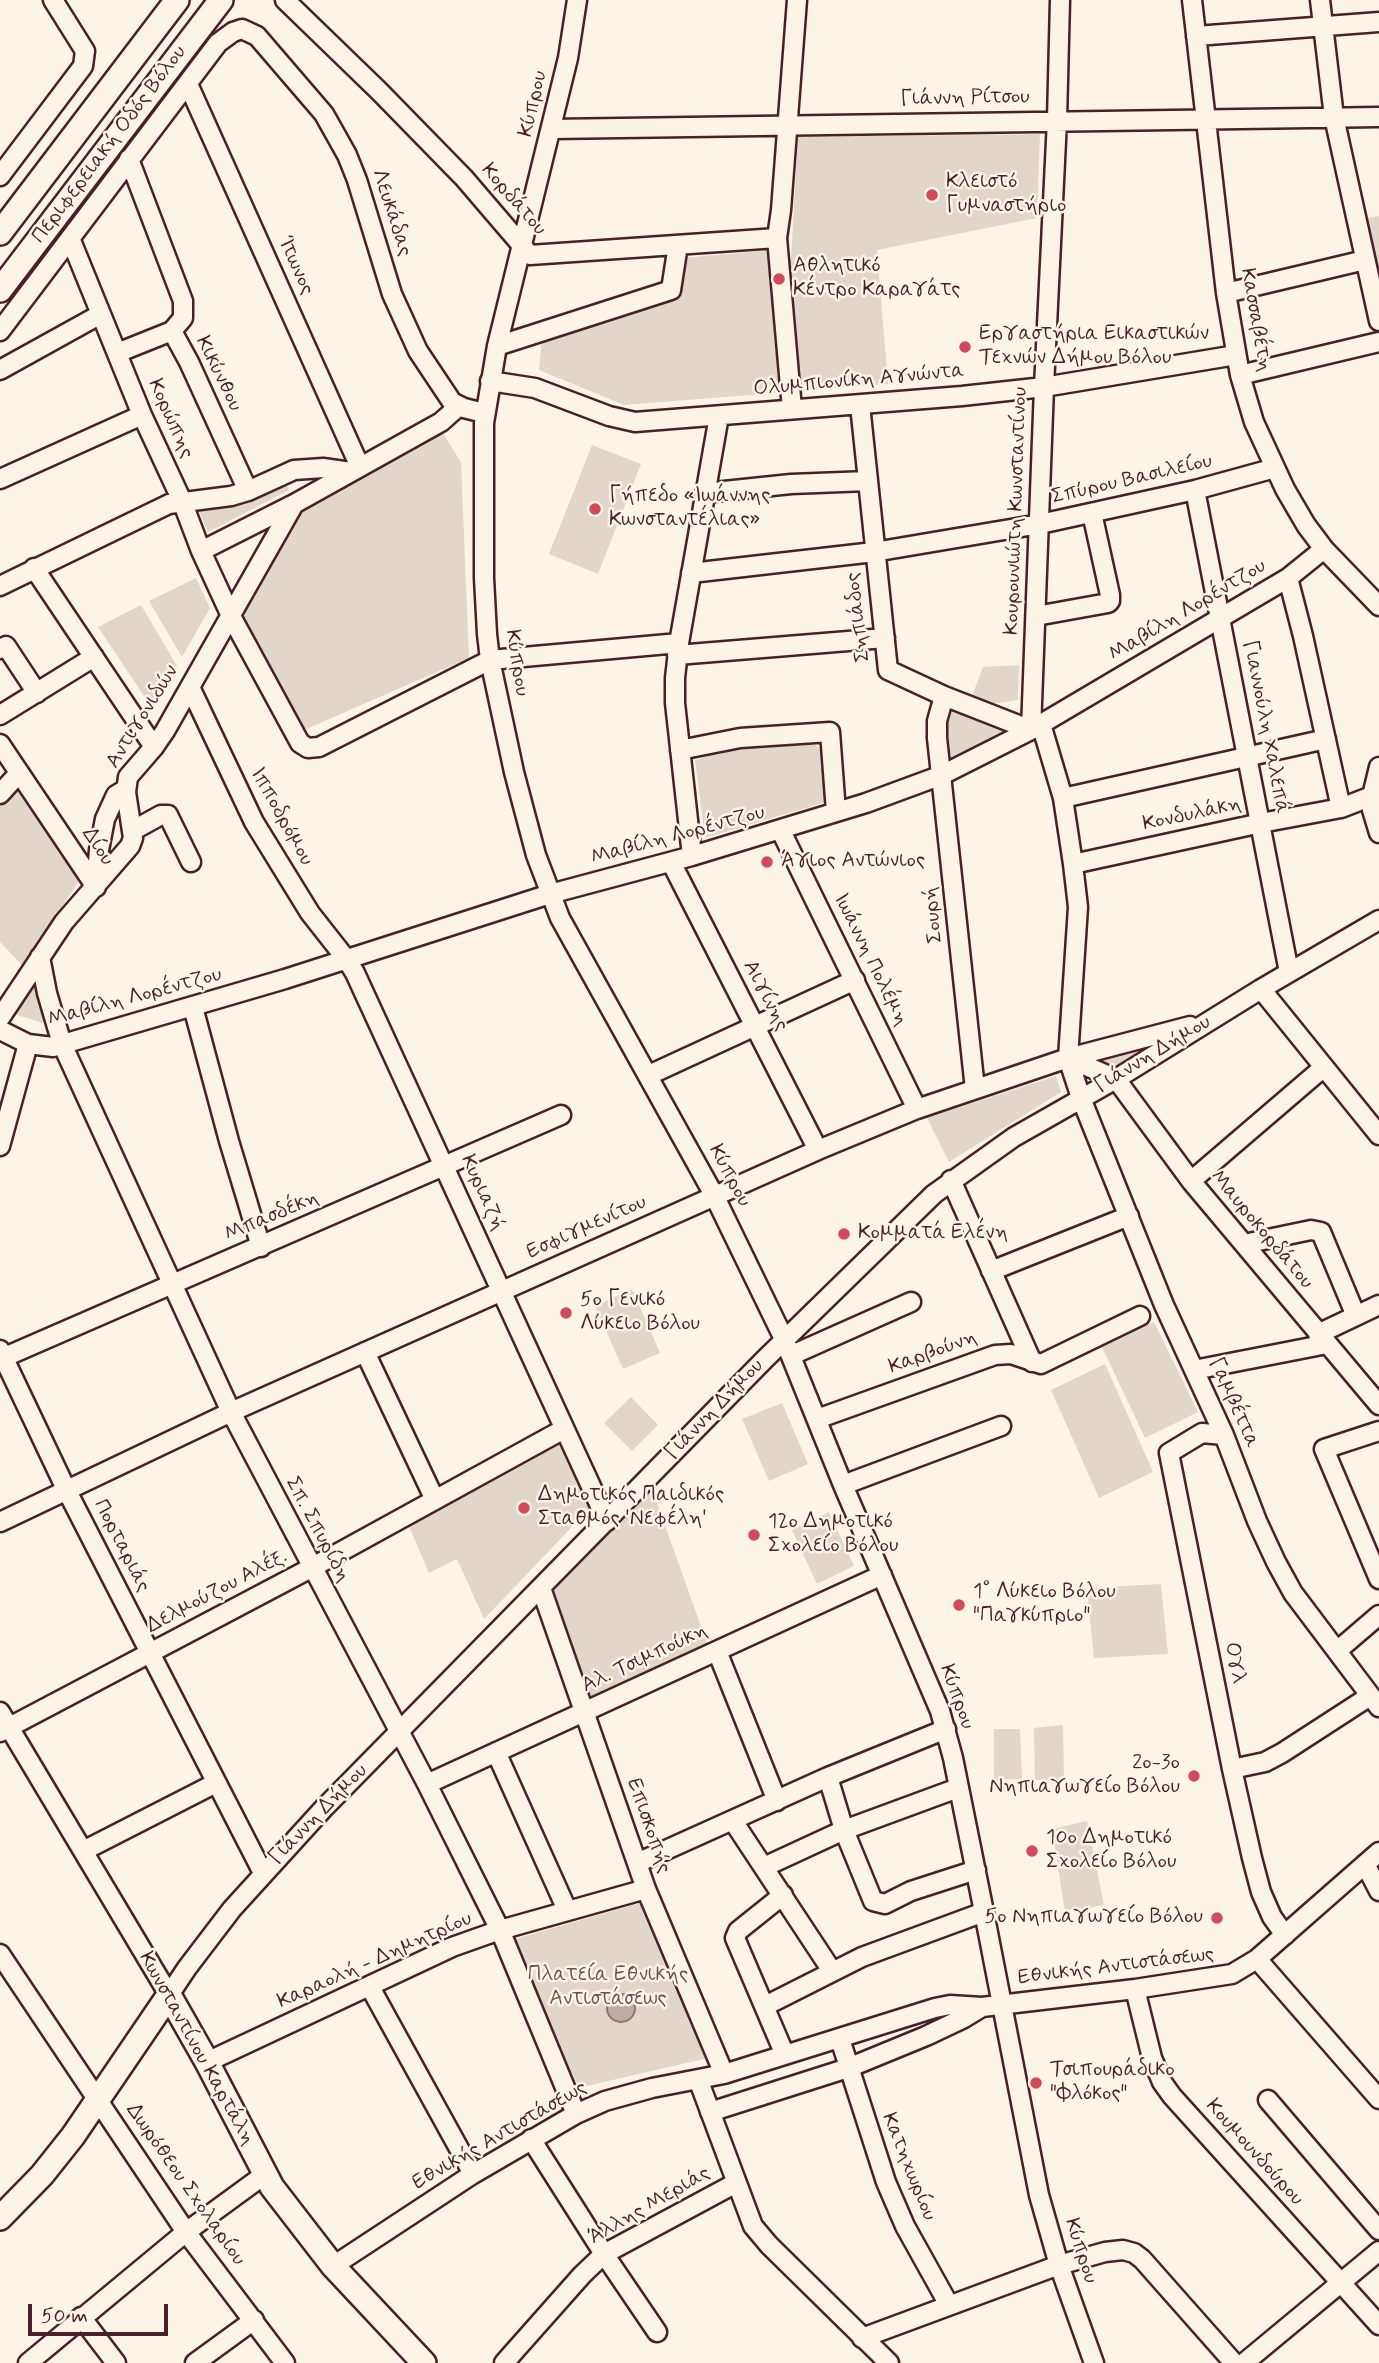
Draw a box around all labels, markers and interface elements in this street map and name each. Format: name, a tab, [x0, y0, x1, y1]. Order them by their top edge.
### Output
street label: Περιφερειακή Οδός Βόλου	[27, 41, 193, 249]
street label: Κύπρου	[514, 68, 554, 140]
street label: Γιάννη Ρίτσου	[900, 85, 1030, 113]
street label: Κορδάτου	[475, 159, 551, 241]
street label: Λευκάδας	[365, 166, 417, 260]
place label: Κλειστό Γυμναστήριο	[946, 170, 1066, 220]
marker: Κλειστό Γυμναστήριο	[924, 187, 940, 203]
street label: Ίτωνος	[271, 233, 319, 299]
place label: Αθλητικό Κέντρο Καραγάτς	[793, 254, 960, 304]
street label: Κασσαβέτη	[1234, 266, 1276, 374]
marker: Αθλητικό Κέντρο Καραγάτς	[771, 271, 787, 287]
place label: Εργαστήρια Εικαστικών Τεχνών Δήμου Βόλου	[979, 322, 1209, 372]
street label: Κικύνθου	[189, 332, 247, 416]
marker: Εργαστήρια Εικαστικών Τεχνών Δήμου Βόλου	[957, 339, 973, 355]
street label: Ολυμπιονίκη Αγνώντα	[752, 359, 966, 403]
street label: Κορώπης	[141, 375, 199, 463]
street label: Κουρουνιώτη Κωνσταντίνου	[1000, 386, 1034, 636]
street label: Σπύρου Βασιλείου	[1049, 449, 1215, 511]
place label: Γήπεδο «Ιωάννης Κωνσταντέλιας»	[609, 484, 770, 534]
marker: Γήπεδο «Ιωάννης Κωνσταντέλιας»	[587, 501, 603, 517]
street label: Μαβίλη Λορέντζου	[1105, 554, 1271, 668]
street label: Σηπιάδος	[841, 571, 877, 663]
street label: Κύπρου	[498, 628, 534, 698]
street label: Γιαννούλη Χαλεπά	[1236, 638, 1294, 816]
street label: Αντιγονιδών	[101, 661, 185, 773]
street label: Ιπποδρόμου	[244, 763, 318, 871]
street label: Κονδυλάκη	[1140, 792, 1244, 838]
street label: Μαβίλη Λορέντζου	[588, 801, 768, 871]
street label: Δίου	[75, 823, 119, 871]
place label: Άγιος Αντώνιος	[781, 849, 925, 875]
marker: Άγιος Αντώνιος	[759, 854, 775, 870]
street label: Σουρή	[919, 885, 949, 945]
street label: Ιωάννη Πολέμη	[827, 890, 913, 1030]
street label: Αιγίνης	[737, 956, 793, 1036]
street label: Μαβίλη Λορέντζου	[45, 963, 225, 1033]
street label: Γιάννη Δήμου	[1090, 1010, 1216, 1100]
street label: Κύπρου	[702, 1140, 756, 1212]
street label: Κυριαζή	[454, 1151, 510, 1235]
street label: Μαυροκορδάτου	[1204, 1165, 1318, 1295]
street label: Μπασδέκη	[221, 1186, 323, 1248]
street label: Εσφιγμενίτου	[523, 1190, 651, 1266]
place label: Κομματά Ελένη	[858, 1221, 1008, 1247]
marker: Κομματά Ελένη	[836, 1226, 852, 1242]
place label: 5ο Γενικό Λύκειο Βόλου	[580, 1288, 700, 1338]
marker: 5ο Γενικό Λύκειο Βόλου	[558, 1305, 574, 1321]
street label: Καρβούνη	[885, 1325, 981, 1381]
street label: Γιάννη Δήμου	[660, 1354, 770, 1466]
street label: Γαμβέττα	[1202, 1354, 1264, 1452]
street label: Σπ. Σπυρίδη	[279, 1473, 355, 1587]
place label: Δημοτικός Παιδικός Σταθμός 'Νεφέλη'	[538, 1483, 724, 1533]
street label: Πορταριάς	[87, 1495, 155, 1597]
marker: Δημοτικός Παιδικός Σταθμός 'Νεφέλη'	[516, 1500, 532, 1516]
place label: 12ο Δημοτικό Σχολείο Βόλου	[768, 1510, 898, 1560]
marker: 12ο Δημοτικό Σχολείο Βόλου	[746, 1527, 762, 1543]
street label: Δελμούζου Αλέξ.	[142, 1544, 292, 1640]
place label: 1° Λύκειο Βόλου "Παγκύπριο"	[973, 1580, 1116, 1630]
marker: 1° Λύκειο Βόλου "Παγκύπριο"	[951, 1597, 967, 1613]
street label: Αλ. Τσιμπούκη	[578, 1619, 712, 1699]
street label: Ογλ	[1218, 1640, 1250, 1686]
street label: Κύπρου	[933, 1661, 979, 1733]
place label: 2ο-3ο Νηπιαγωγείο Βόλου	[989, 1751, 1180, 1801]
street label: Γιάννη Δήμου	[264, 1759, 374, 1871]
marker: 2ο-3ο Νηπιαγωγείο Βόλου	[1186, 1768, 1202, 1784]
street label: Επισκοπής	[620, 1775, 676, 1877]
place label: 10ο Δημοτικό Σχολείο Βόλου	[1046, 1826, 1176, 1876]
marker: 10ο Δημοτικό Σχολείο Βόλου	[1024, 1843, 1040, 1859]
place label: 5ο Νηπιαγωγείο Βόλου	[985, 1905, 1203, 1931]
street label: Καραολή - Δημητρίου	[274, 1907, 476, 2015]
marker: 5ο Νηπιαγωγείο Βόλου	[1209, 1910, 1225, 1926]
street label: Εθνικής Αντιστάσεως	[1016, 1942, 1216, 1992]
street label: Κωνσταντίνου Καρτάλη	[132, 1948, 260, 2150]
park label: Πλατεία Εθνικής Αντιστάσεως	[528, 1963, 688, 2013]
place label: Τσιπουράδικο "Φλόκος"	[1050, 2058, 1175, 2108]
marker: Τσιπουράδικο "Φλόκος"	[1028, 2075, 1044, 2091]
street label: Εθνικής Αντιστάσεως	[408, 2076, 592, 2196]
street label: Κουμουνδούρου	[1199, 2094, 1309, 2212]
street label: Δωρόθεου Σχολαρίου	[120, 2099, 250, 2271]
street label: Κατηχωρίου	[875, 2109, 941, 2225]
street label: Άλλης Μεριάς	[585, 2161, 715, 2251]
street label: Κύπρου	[1058, 2215, 1102, 2287]
scale bar	[32, 2290, 172, 2334]
text: 50 m	[41, 2302, 88, 2330]

